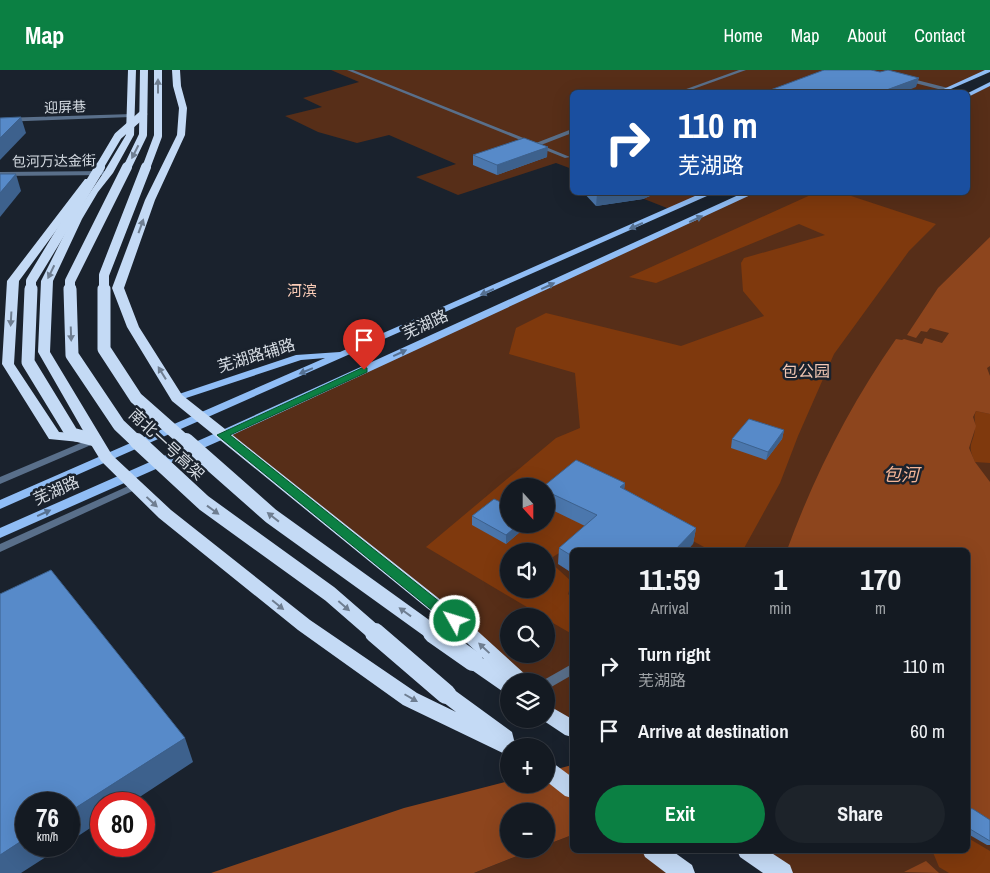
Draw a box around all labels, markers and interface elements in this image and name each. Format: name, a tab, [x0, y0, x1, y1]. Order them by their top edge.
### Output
text: Map	[25, 19, 64, 51]
text: Home	[723, 23, 763, 48]
text: Map	[791, 23, 820, 48]
text: About	[848, 23, 886, 48]
text: Contact	[914, 23, 965, 48]
one-way arrow	[154, 78, 162, 94]
street label: 迎屏巷	[44, 97, 86, 117]
text: 110 m	[678, 102, 758, 149]
icon: right	[595, 110, 660, 175]
one-way arrow	[131, 145, 139, 159]
text: 芜湖路	[678, 150, 744, 180]
street label: 包河万达金街	[12, 151, 96, 171]
one-way arrow	[689, 214, 703, 222]
one-way arrow	[137, 218, 145, 233]
one-way arrow	[629, 223, 643, 231]
one-way arrow	[47, 265, 56, 280]
district label: 河滨	[287, 280, 317, 301]
one-way arrow	[541, 282, 555, 290]
one-way arrow	[480, 288, 494, 296]
street label: 芜湖路	[399, 304, 451, 344]
one-way arrow	[6, 311, 14, 327]
pin	[343, 319, 385, 370]
one-way arrow	[67, 326, 75, 342]
icon: arrive	[350, 326, 378, 354]
street label: 芜湖路辅路	[215, 333, 297, 377]
one-way arrow	[393, 349, 408, 358]
park label: 包公园	[782, 360, 830, 382]
one-way arrow	[157, 367, 166, 380]
one-way arrow	[299, 367, 313, 375]
street label: 南北一号高架	[124, 403, 210, 485]
water label: 包河	[883, 462, 922, 487]
street label: 芜湖路	[30, 470, 82, 510]
north arrow	[500, 478, 555, 532]
map controls	[500, 478, 555, 858]
one-way arrow	[146, 496, 158, 508]
one-way arrow	[206, 505, 220, 515]
one-way arrow	[37, 508, 52, 517]
one-way arrow	[266, 512, 280, 522]
button: sound	[500, 543, 555, 598]
text: 11:59	[639, 559, 700, 599]
text: 1	[773, 559, 787, 599]
text: 170	[860, 559, 901, 599]
position arrow	[428, 594, 480, 646]
text: Arrival	[651, 597, 689, 619]
text: min	[769, 597, 791, 619]
text: m	[875, 597, 886, 619]
one-way arrow	[271, 599, 284, 610]
one-way arrow	[338, 600, 350, 611]
one-way arrow	[398, 607, 412, 617]
button: search	[500, 608, 555, 663]
text: Turn right	[638, 641, 710, 667]
one-way arrow	[478, 642, 490, 654]
icon: right	[595, 652, 623, 680]
text: 110 m	[903, 653, 945, 679]
text: 芜湖路	[638, 669, 686, 691]
button: layers	[500, 673, 555, 728]
one-way arrow	[404, 694, 417, 703]
icon: arrive	[595, 717, 623, 745]
text: Arrive at destination	[638, 718, 789, 744]
text: 60 m	[910, 718, 945, 744]
button: +	[500, 738, 555, 793]
button: Exit	[595, 785, 765, 843]
button: Share	[775, 785, 945, 843]
speed limit sign: 80	[90, 792, 155, 857]
text: 76	[36, 801, 59, 835]
button: −	[500, 803, 555, 858]
text: km/h	[37, 829, 58, 845]

